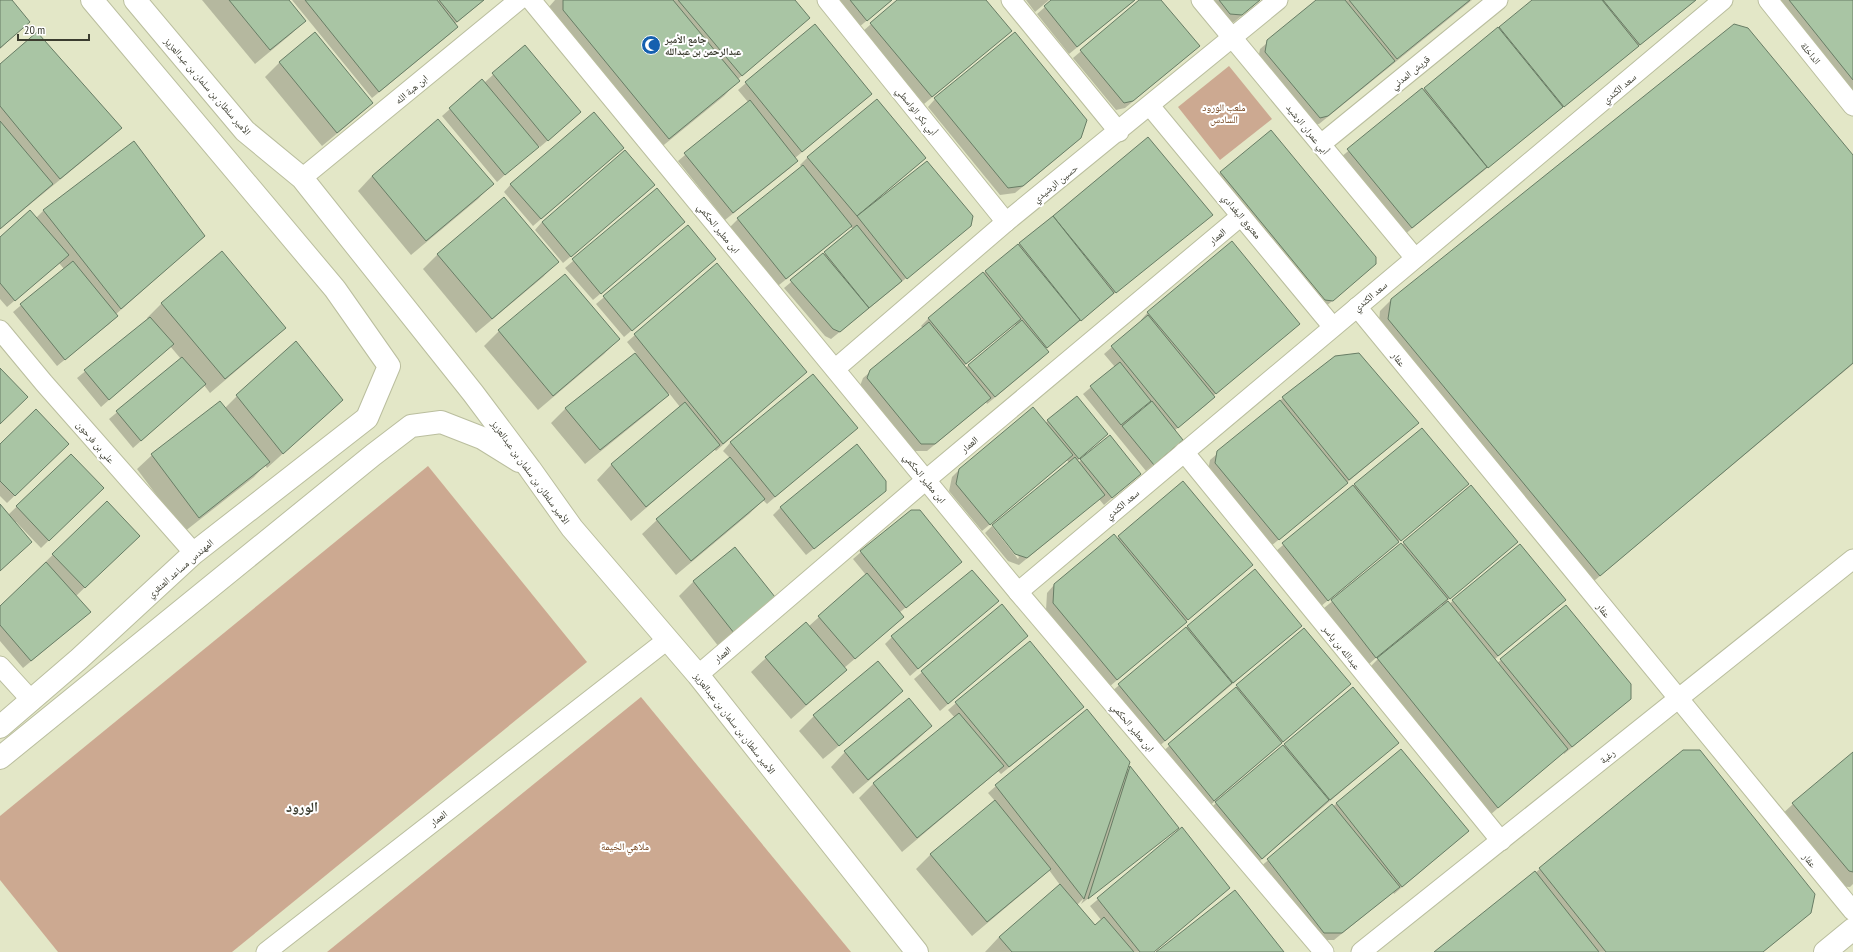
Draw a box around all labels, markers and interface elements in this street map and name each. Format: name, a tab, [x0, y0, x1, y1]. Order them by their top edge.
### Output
scale bar	[18, 16, 89, 42]
text: 20 m	[24, 22, 45, 37]
place label: جامع الأمير عبدالرحمن بن عبدالله	[664, 33, 741, 58]
street label: الأمير سلطان بن سلمان بن عبدالعزيز	[161, 34, 254, 138]
mosque icon: جامع الأمير عبدالرحمن بن عبدالله	[640, 34, 662, 56]
street label: الداخلة	[1798, 40, 1824, 67]
street label: قريش المدني	[1388, 53, 1434, 93]
street label: سعد الكندي	[1600, 70, 1640, 108]
street label: ابن هبة الله	[392, 72, 431, 107]
street label: أبي بكر الواسطي	[892, 84, 940, 139]
park label: ملعب الورود السادس	[1202, 101, 1246, 126]
street label: أبي عمران الرشيد	[1282, 101, 1332, 158]
street label: حسين الرشيدي	[1030, 161, 1082, 207]
street label: معتوق البغدادي	[1218, 191, 1264, 243]
street label: ابن مطير الحكمي	[693, 201, 743, 257]
street label: العمار	[1205, 225, 1229, 248]
street label: سعد الكندي	[1351, 278, 1391, 316]
street label: عفار	[1388, 348, 1408, 369]
street label: الأمير سلطان بن سلمان بن عبدالعزيز	[488, 417, 573, 527]
street label: علي بن فرحون	[72, 418, 118, 467]
street label: العمار	[957, 433, 981, 456]
street label: ابن مطير الحكمي	[899, 451, 949, 507]
street label: سعد الكندي	[1103, 486, 1143, 524]
street label: المهندس مساعد العنقري	[145, 536, 217, 602]
street label: عفار	[1593, 599, 1613, 620]
street label: عبدالله بن ياسر	[1319, 622, 1364, 672]
street label: العمار	[710, 643, 734, 666]
street label: الأمير سلطان بن سلمان بن عبدالعزيز	[690, 669, 778, 777]
street label: ابن مطير الحكمي	[1107, 700, 1157, 756]
street label: رغبة	[1597, 746, 1618, 767]
district label: الورود	[286, 798, 318, 816]
street label: العمار	[426, 807, 450, 830]
park label: ملاهي الخيمة	[601, 840, 650, 855]
street label: عفار	[1799, 850, 1820, 870]

